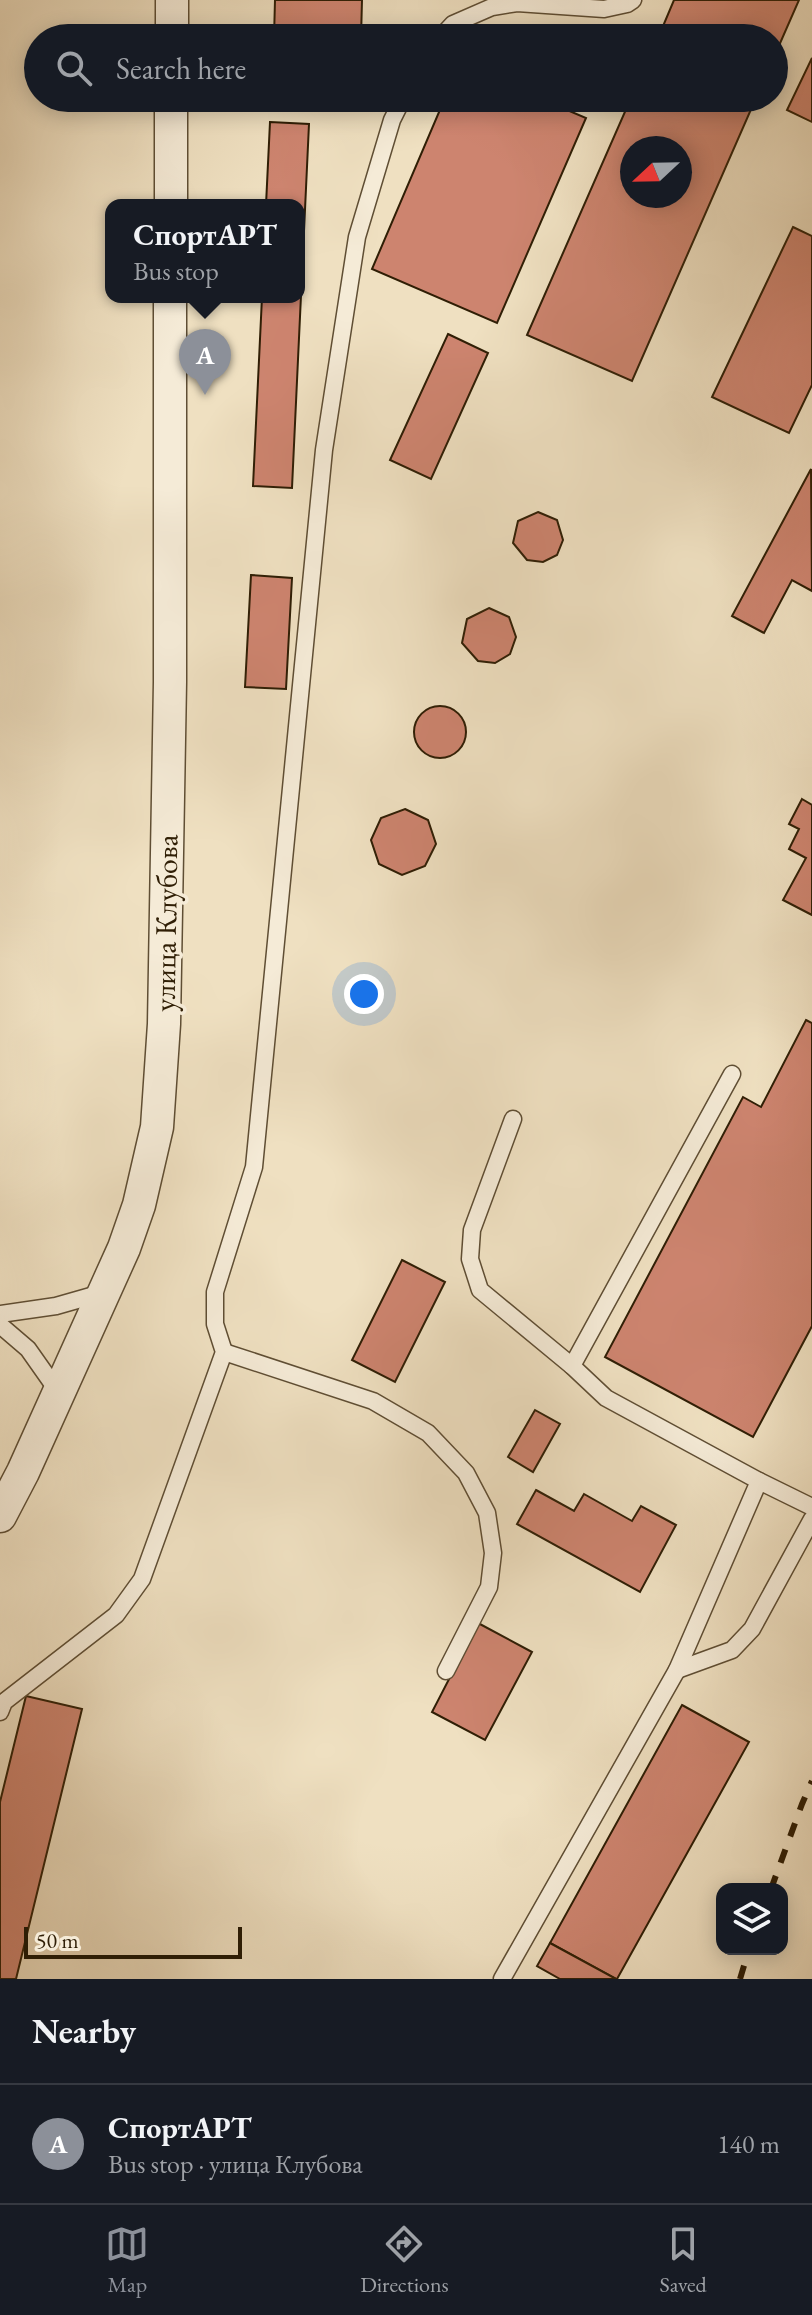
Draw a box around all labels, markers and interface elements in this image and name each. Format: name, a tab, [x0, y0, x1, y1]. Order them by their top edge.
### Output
search box	[24, 24, 788, 112]
icon: search	[52, 46, 96, 90]
text: Search here	[116, 49, 246, 88]
north arrow	[620, 136, 692, 208]
popup	[105, 199, 305, 303]
text: СпортАРТ	[133, 215, 277, 254]
text: Bus stop	[133, 254, 219, 288]
pin: A	[179, 329, 231, 395]
street label: улица Клубова	[144, 834, 187, 1012]
your location	[344, 974, 384, 1014]
map controls	[716, 1883, 788, 1955]
button: layers	[716, 1883, 788, 1955]
scale bar	[24, 1923, 242, 1959]
text: 50 m	[36, 1926, 79, 1955]
text: Nearby	[32, 2009, 136, 2053]
text: СпортАРТ	[108, 2108, 252, 2147]
text: A	[49, 2127, 67, 2161]
text: 140 m	[717, 2127, 780, 2161]
text: Bus stop · улица Клубова	[108, 2147, 363, 2181]
tab: Map	[105, 2222, 149, 2299]
tab: Directions	[360, 2222, 449, 2299]
tab: Saved	[659, 2222, 707, 2299]

